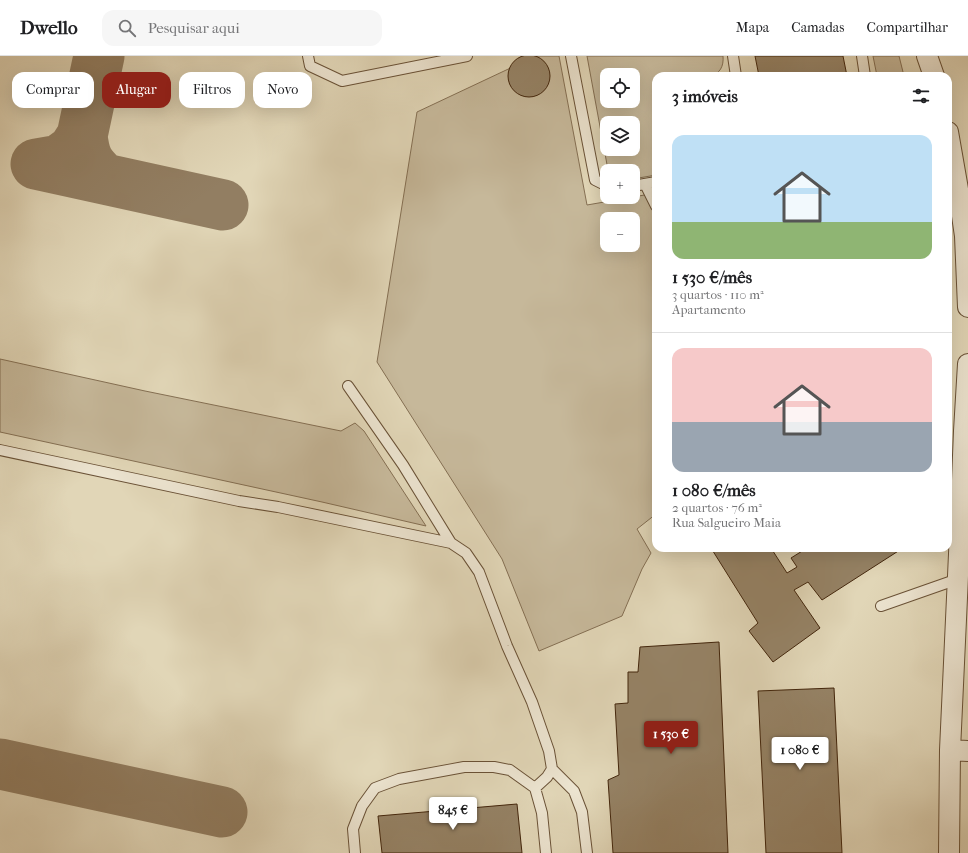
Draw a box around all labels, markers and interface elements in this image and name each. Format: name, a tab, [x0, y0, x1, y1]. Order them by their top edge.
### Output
search box	[102, 10, 382, 46]
text: Dwello	[20, 17, 78, 39]
icon: search	[116, 17, 138, 39]
text: Pesquisar aqui	[148, 19, 240, 37]
text: Mapa	[736, 19, 769, 36]
text: Camadas	[791, 19, 845, 36]
text: Compartilhar	[867, 19, 948, 36]
map controls	[600, 68, 640, 252]
button: locate	[600, 68, 640, 108]
chip: Comprar	[12, 72, 94, 108]
chip: Alugar	[102, 72, 171, 108]
chip: Filtros	[179, 72, 245, 108]
chip: Novo	[253, 72, 312, 108]
icon: filters	[910, 85, 932, 107]
text: 3 imóveis	[672, 86, 738, 106]
button: layers	[600, 116, 640, 156]
icon: home	[766, 161, 838, 233]
button: +	[600, 164, 640, 204]
button: −	[600, 212, 640, 252]
text: 1 530 €/mês	[672, 267, 752, 287]
text: 3 quartos · 110 m²	[672, 287, 764, 302]
text: Apartamento	[672, 302, 746, 317]
icon: home	[766, 374, 838, 446]
text: 1 080 €/mês	[672, 480, 756, 500]
text: 2 quartos · 76 m²	[672, 500, 762, 515]
text: Rua Salgueiro Maia	[672, 515, 781, 530]
pin: 1 530 €	[634, 721, 708, 755]
text: 1 530 €	[653, 726, 689, 741]
pin: 1 080 €	[763, 737, 837, 771]
text: 1 080 €	[781, 742, 819, 757]
pin: 845 €	[425, 797, 481, 831]
text: 845 €	[438, 802, 468, 817]

